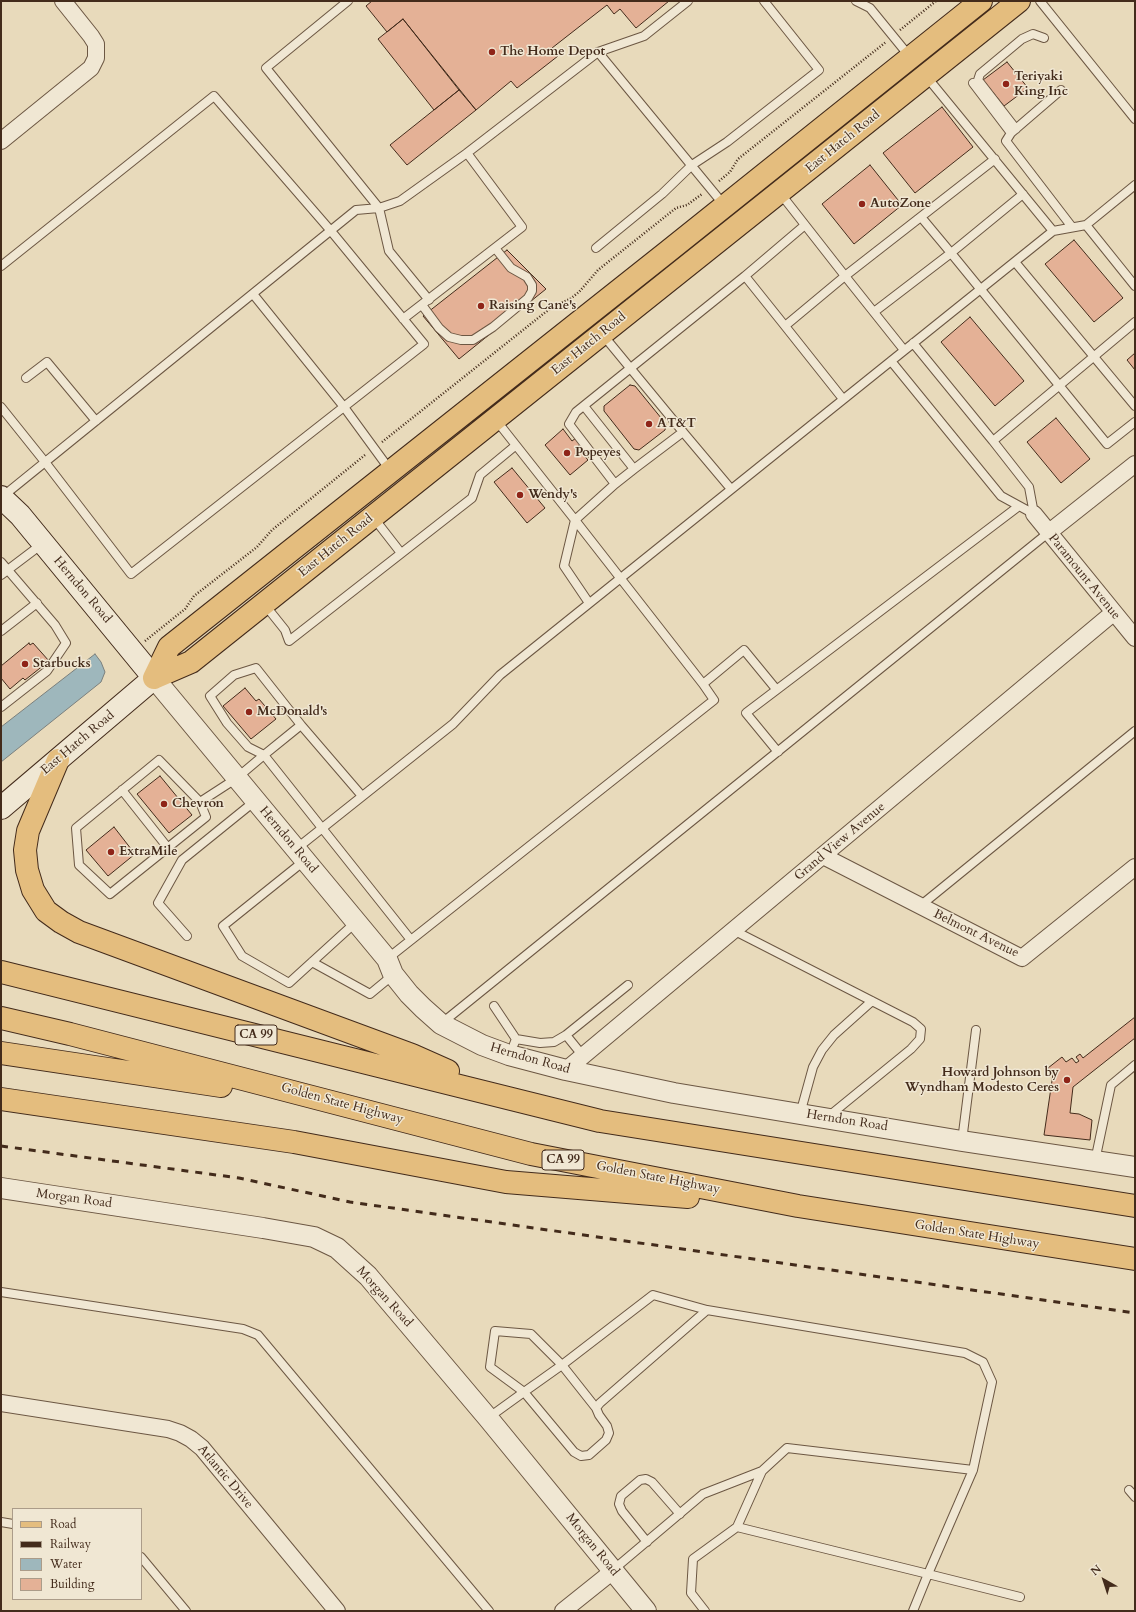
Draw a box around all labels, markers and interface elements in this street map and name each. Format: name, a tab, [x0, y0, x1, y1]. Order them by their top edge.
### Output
place label: The Home Depot	[500, 44, 605, 60]
marker: The Home Depot	[487, 47, 497, 57]
place label: Teriyaki King Inc	[1014, 69, 1068, 100]
marker: Teriyaki King Inc	[1001, 79, 1011, 89]
street label: East Hatch Road	[803, 107, 883, 177]
place label: AutoZone	[870, 196, 931, 212]
marker: AutoZone	[857, 199, 867, 209]
place label: Raising Cane's	[489, 298, 576, 314]
marker: Raising Cane's	[476, 301, 486, 311]
street label: East Hatch Road	[549, 309, 629, 379]
place label: AT&T	[657, 416, 696, 432]
marker: AT&T	[644, 419, 654, 429]
place label: Popeyes	[575, 445, 621, 461]
marker: Popeyes	[562, 448, 572, 458]
place label: Wendy's	[528, 487, 577, 503]
marker: Wendy's	[515, 490, 525, 500]
street label: East Hatch Road	[296, 511, 376, 581]
street label: Paramount Avenue	[1045, 531, 1123, 623]
street label: Herndon Road	[50, 553, 114, 627]
place label: Starbucks	[33, 656, 90, 672]
marker: Starbucks	[20, 659, 30, 669]
place label: McDonald's	[257, 704, 327, 720]
marker: McDonald's	[244, 707, 254, 717]
street label: East Hatch Road	[38, 708, 118, 778]
place label: Chevron	[172, 796, 224, 812]
marker: Chevron	[159, 799, 169, 809]
street label: Grand View Avenue	[791, 800, 889, 884]
street label: Herndon Road	[256, 803, 320, 877]
place label: ExtraMile	[119, 844, 178, 860]
marker: ExtraMile	[106, 847, 116, 857]
street label: Belmont Avenue	[931, 907, 1021, 961]
road number: CA 99	[235, 1025, 277, 1045]
street label: Herndon Road	[488, 1040, 572, 1078]
place label: Howard Johnson by Wyndham Modesto Ceres	[905, 1065, 1059, 1096]
marker: Howard Johnson by Wyndham Modesto Ceres	[1062, 1075, 1072, 1085]
street label: Golden State Highway	[279, 1080, 405, 1128]
street label: Herndon Road	[805, 1107, 889, 1135]
road number: CA 99	[542, 1150, 584, 1170]
street label: Golden State Highway	[595, 1158, 721, 1198]
street label: Morgan Road	[35, 1186, 113, 1212]
street label: Golden State Highway	[914, 1217, 1040, 1253]
street label: Morgan Road	[353, 1263, 415, 1331]
street label: Atlantic Drive	[194, 1442, 256, 1512]
legend	[12, 1508, 142, 1600]
street label: Morgan Road	[562, 1510, 622, 1580]
text: Road	[50, 1516, 76, 1532]
text: Railway	[50, 1536, 91, 1552]
text: Water	[50, 1556, 82, 1572]
north arrow	[1084, 1560, 1124, 1600]
text: N	[1088, 1561, 1105, 1579]
text: Building	[50, 1576, 94, 1592]

